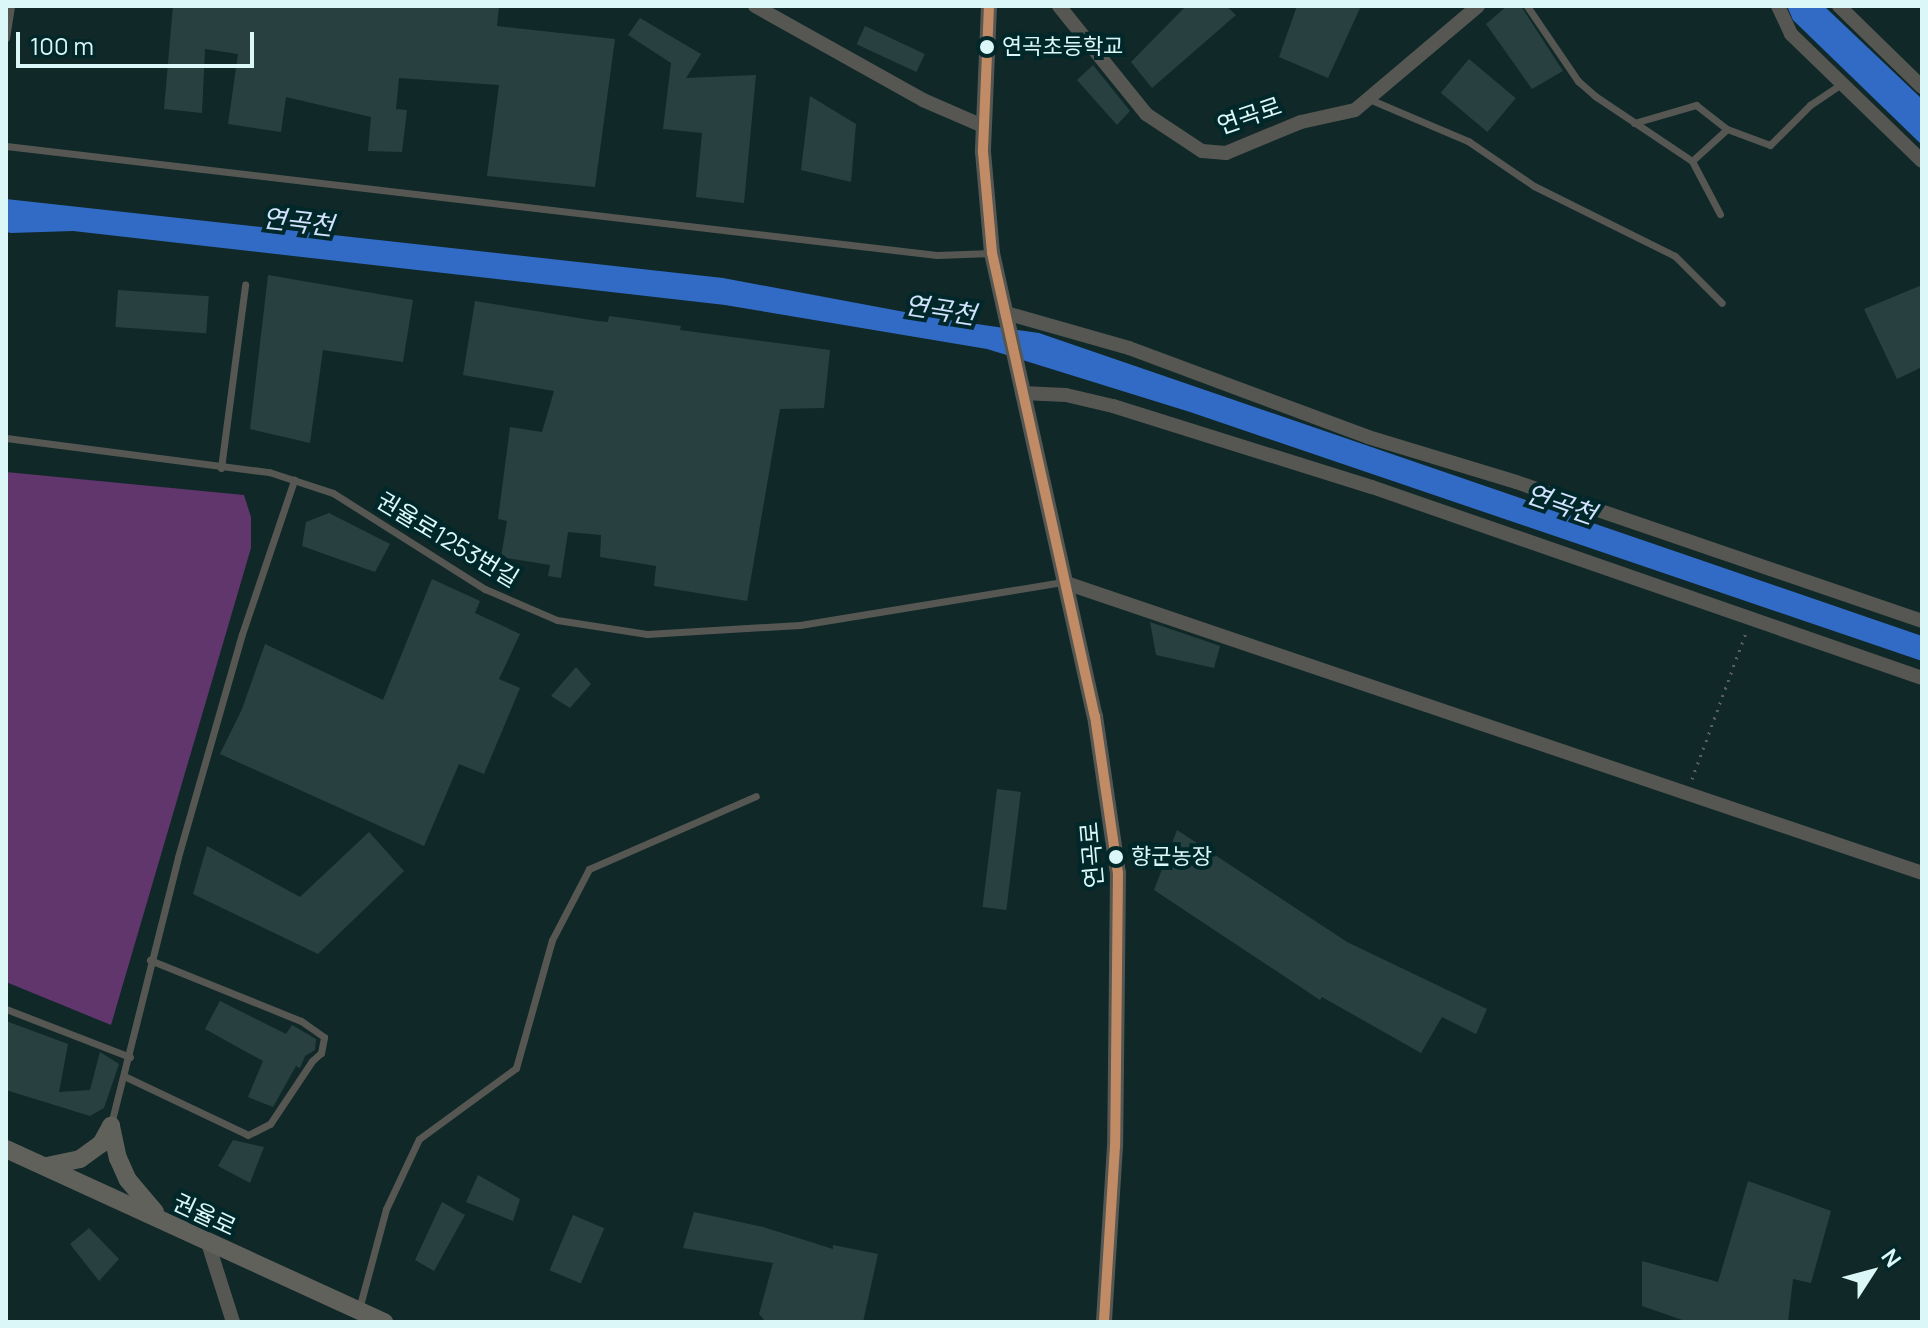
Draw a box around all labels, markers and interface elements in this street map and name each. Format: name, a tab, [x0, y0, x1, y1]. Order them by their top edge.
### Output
scale bar	[20, 16, 258, 66]
text: 100 m	[30, 29, 94, 62]
place label: 연곡초등학교	[1002, 34, 1123, 60]
marker: 연곡초등학교	[979, 39, 995, 55]
street label: 연곡로	[1213, 91, 1285, 139]
water label: 연곡천	[260, 202, 336, 242]
water label: 연곡천	[902, 289, 978, 331]
water label: 연곡천	[1522, 478, 1600, 530]
street label: 권율로1253번길	[372, 485, 524, 593]
street label: 연곡로	[1074, 821, 1108, 889]
place label: 향군농장	[1131, 844, 1212, 870]
marker: 향군농장	[1108, 849, 1124, 865]
street label: 권율로	[169, 1187, 241, 1241]
north arrow	[1832, 1232, 1912, 1312]
text: N	[1875, 1243, 1908, 1273]

